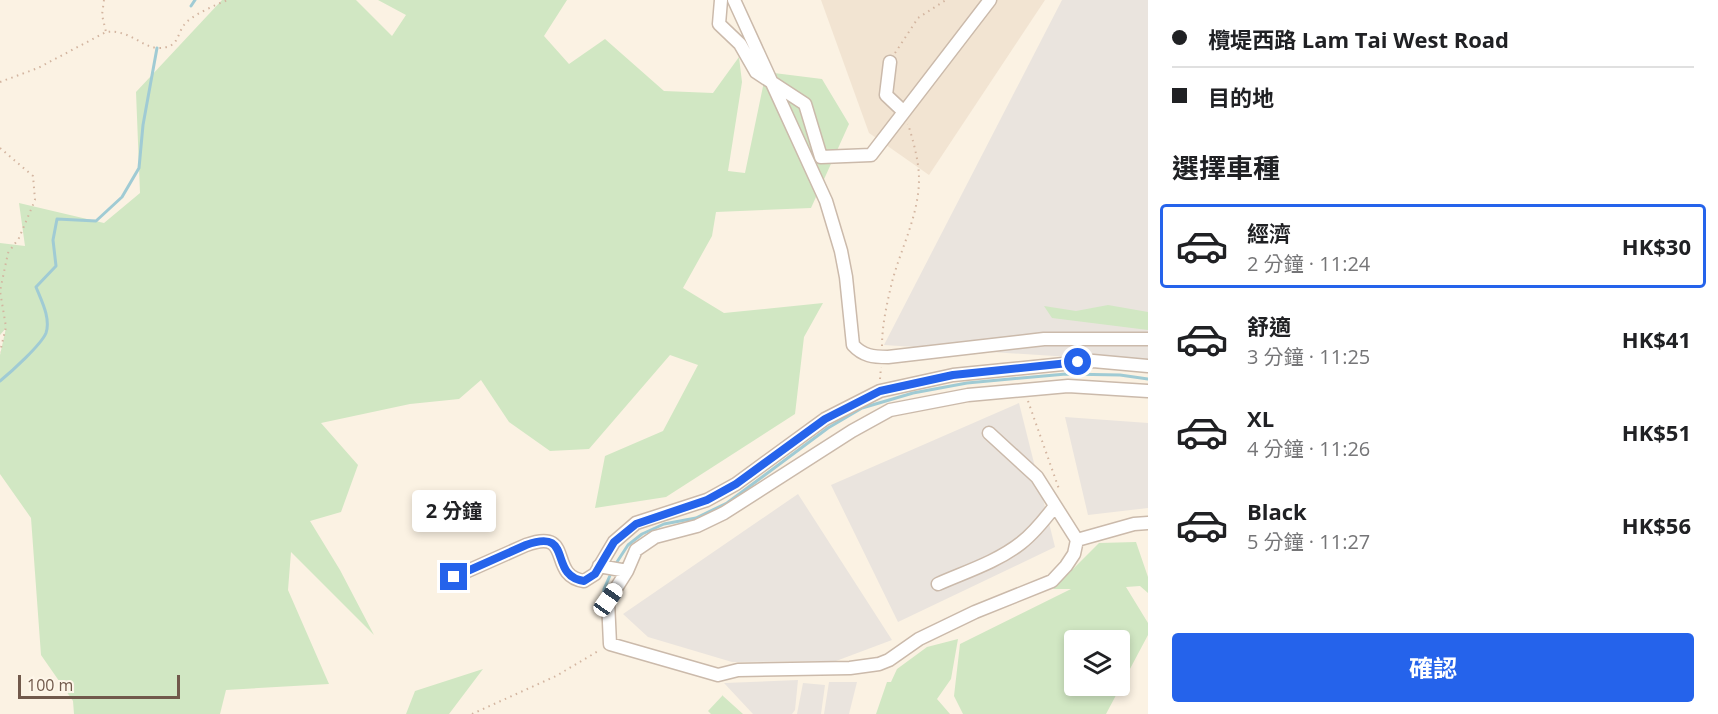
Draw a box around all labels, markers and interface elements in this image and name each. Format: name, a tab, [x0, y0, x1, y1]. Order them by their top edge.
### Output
text: 欖堤西路 Lam Tai West Road	[1208, 24, 1509, 54]
text: 目的地	[1208, 82, 1274, 112]
text: 選擇車種	[1172, 149, 1280, 186]
text: 經濟	[1247, 218, 1291, 248]
icon: car	[1175, 219, 1229, 273]
text: HK$30	[1622, 231, 1691, 261]
text: 2 分鐘 · 11:24	[1247, 250, 1370, 277]
text: 舒適	[1247, 311, 1291, 341]
icon: car	[1175, 312, 1229, 366]
text: HK$41	[1622, 324, 1691, 354]
text: 3 分鐘 · 11:25	[1247, 343, 1370, 370]
route start	[1064, 348, 1091, 375]
text: XL	[1247, 403, 1274, 433]
icon: car	[1175, 405, 1229, 459]
text: HK$51	[1622, 417, 1691, 447]
text: 4 分鐘 · 11:26	[1247, 435, 1370, 462]
callout: 2 分鐘	[412, 490, 496, 532]
text: Black	[1247, 496, 1307, 526]
text: 2 分鐘	[426, 497, 482, 524]
icon: car	[1175, 498, 1229, 552]
text: HK$56	[1622, 510, 1691, 540]
text: 5 分鐘 · 11:27	[1247, 528, 1370, 555]
route end	[440, 563, 467, 590]
car	[590, 580, 626, 620]
map controls	[1064, 630, 1130, 696]
button: layers	[1064, 630, 1130, 696]
button: 確認	[1172, 633, 1694, 702]
scale bar	[18, 672, 180, 700]
text: 100 m	[27, 674, 73, 696]

